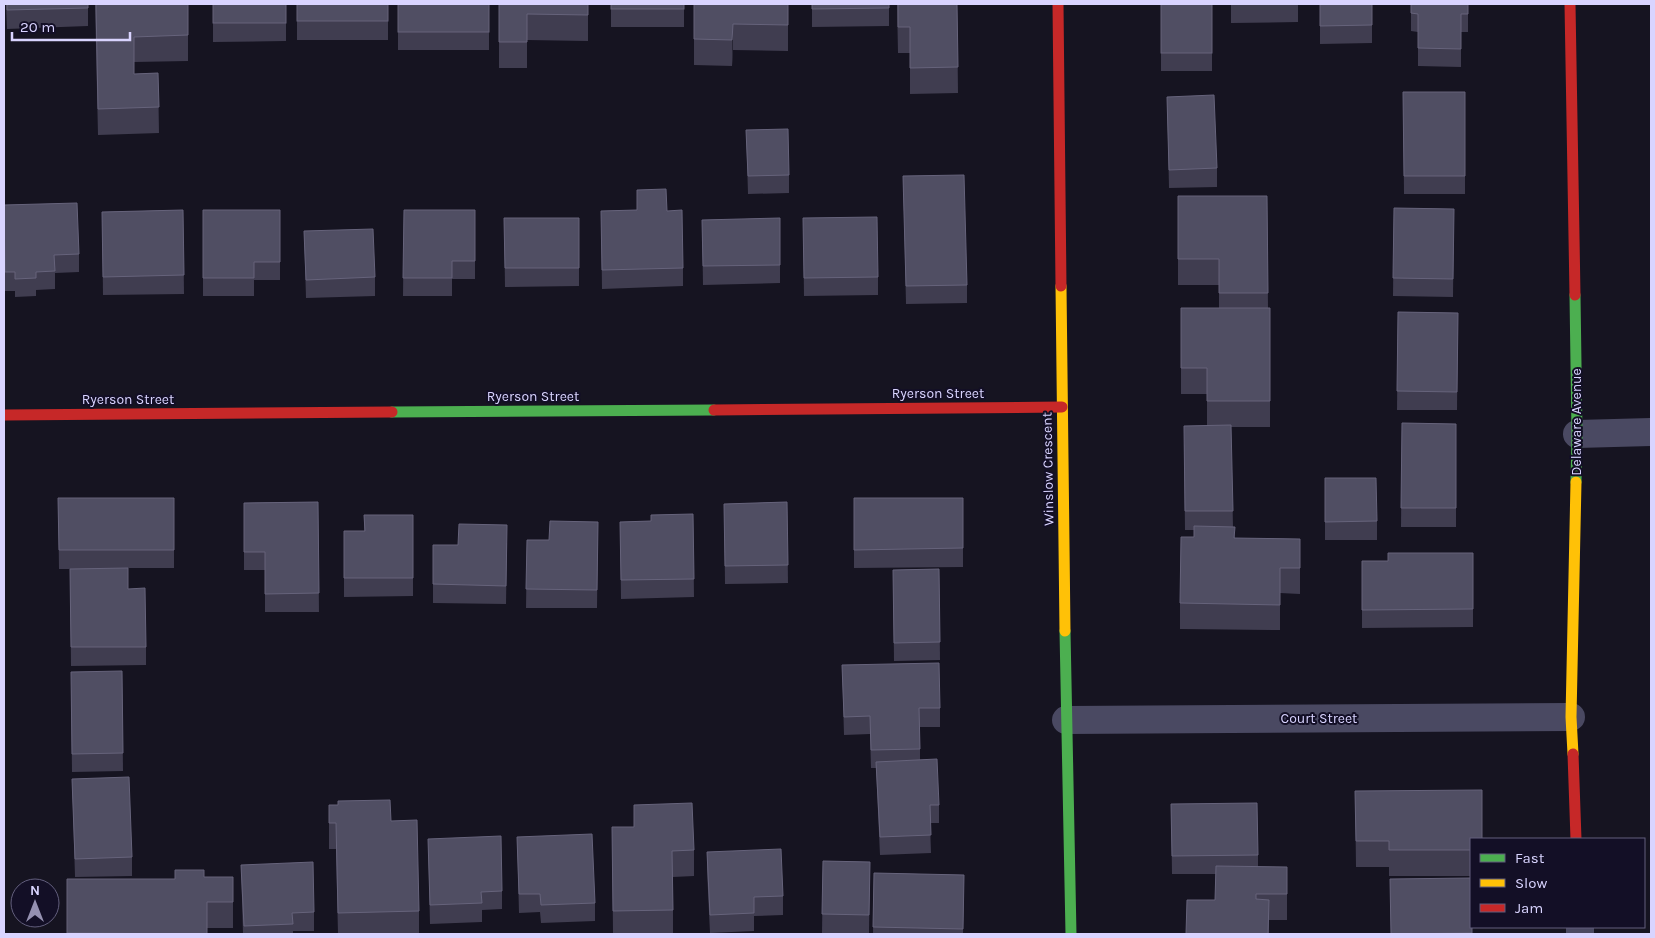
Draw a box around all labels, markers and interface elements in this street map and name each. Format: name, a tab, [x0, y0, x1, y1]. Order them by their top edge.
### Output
scale bar	[12, 10, 130, 42]
text: 20 m	[20, 18, 55, 36]
street label: Delaware Avenue	[1568, 368, 1585, 476]
street label: Ryerson Street	[892, 385, 984, 402]
street label: Ryerson Street	[487, 388, 579, 405]
street label: Ryerson Street	[82, 391, 174, 408]
street label: Winslow Crescent	[1039, 412, 1057, 526]
street label: Court Street	[1281, 710, 1357, 727]
legend	[1470, 838, 1645, 928]
text: Fast	[1515, 849, 1545, 867]
text: Slow	[1515, 874, 1547, 892]
north arrow	[10, 878, 60, 928]
text: N	[30, 882, 40, 899]
text: Jam	[1515, 899, 1543, 917]

